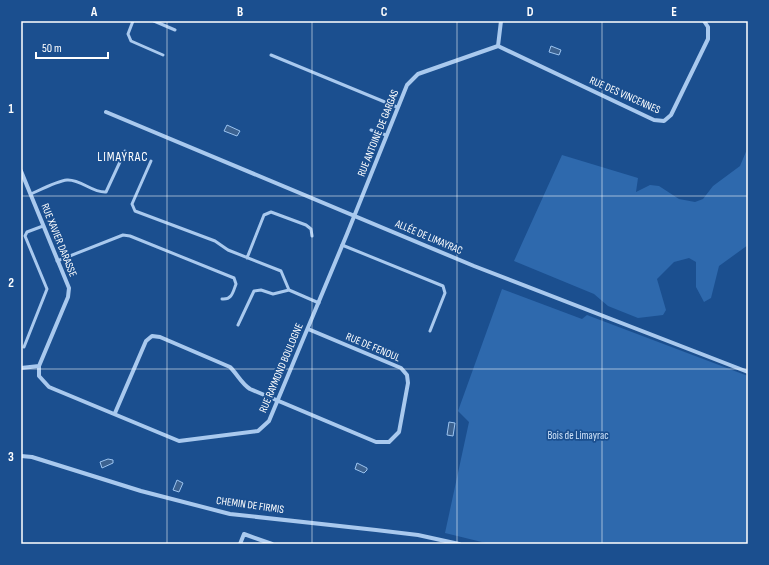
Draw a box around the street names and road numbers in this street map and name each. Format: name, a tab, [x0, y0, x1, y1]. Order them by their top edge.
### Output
street label: RUE DES VINCENNES	[588, 74, 663, 117]
street label: RUE ANTOINE DE GARGAS	[355, 87, 402, 178]
street label: RUE XAVIER DARASSE	[38, 201, 80, 279]
street label: ALLÉE DE LIMAYRAC	[392, 217, 465, 257]
street label: RUE RAYMOND BOULOGNE	[256, 321, 306, 415]
street label: RUE DE FENOUL	[344, 330, 402, 364]
street label: CHEMIN DE FIRMIS	[215, 494, 285, 516]

